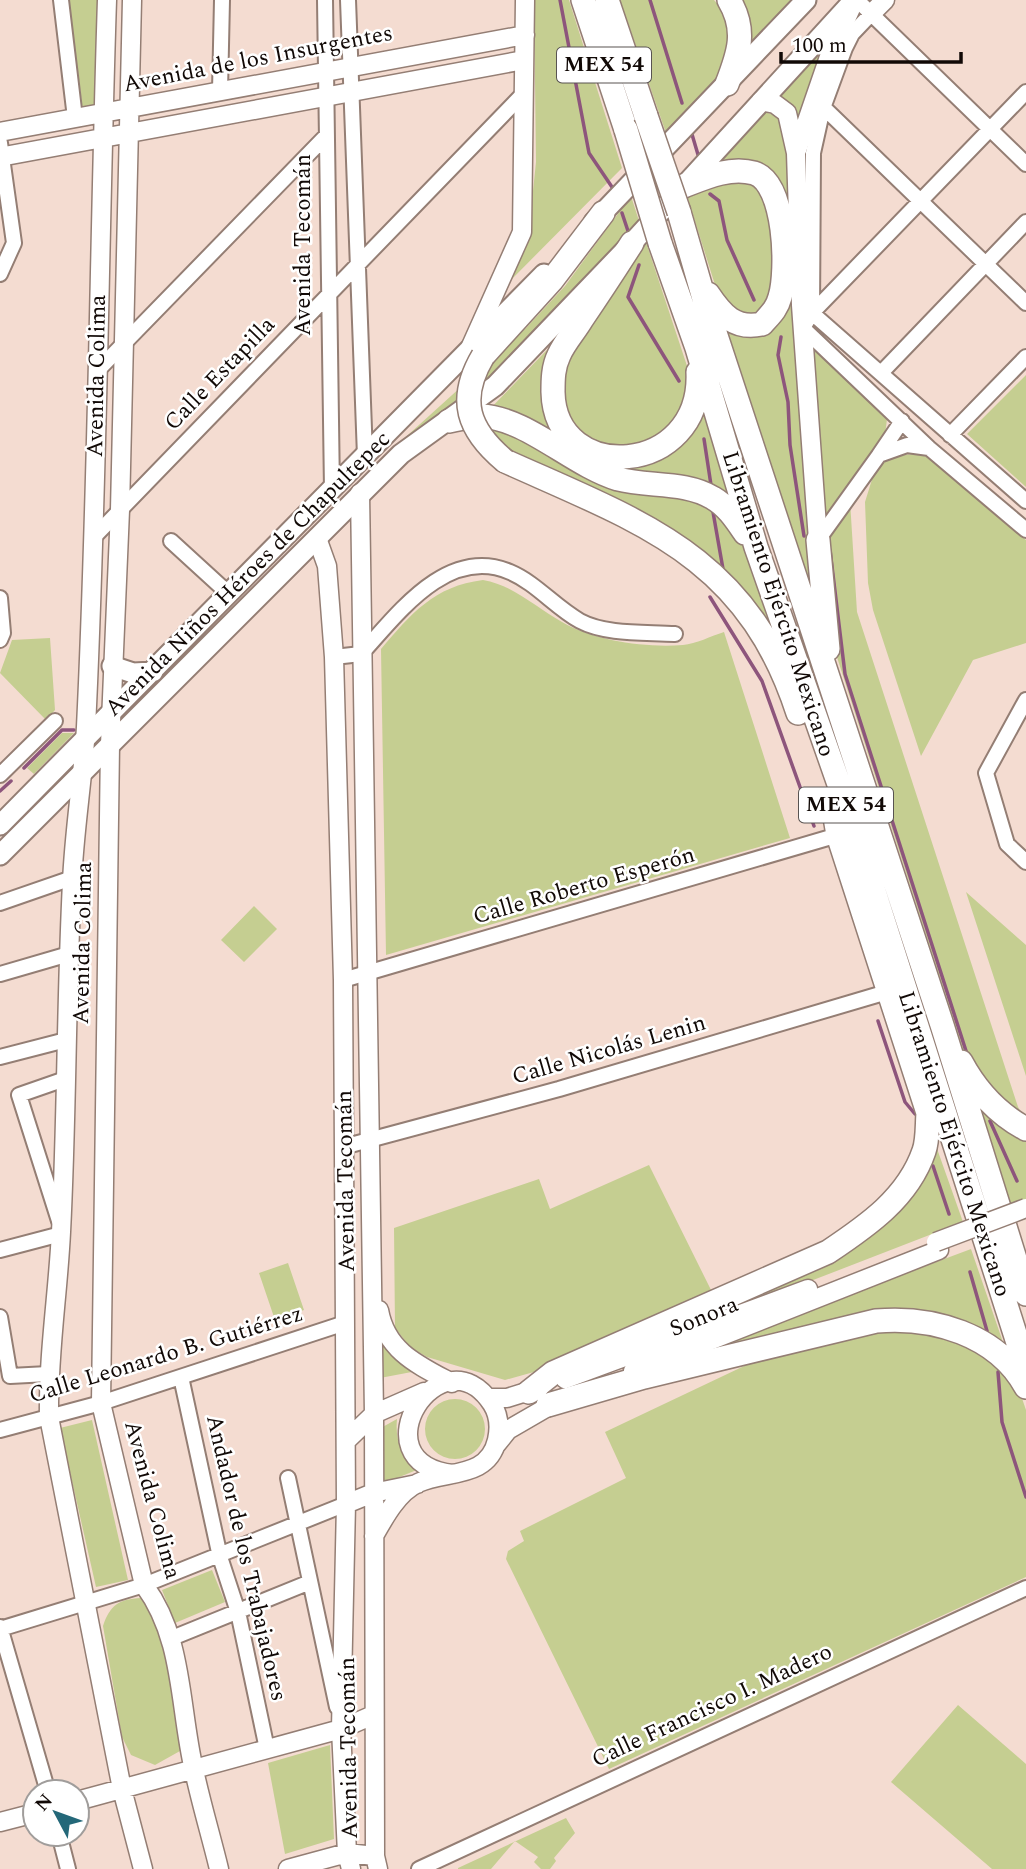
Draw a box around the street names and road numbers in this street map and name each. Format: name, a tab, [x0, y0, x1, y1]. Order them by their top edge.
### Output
street label: Avenida de los Insurgentes	[120, 16, 396, 102]
road number: MEX 54	[557, 48, 651, 82]
street label: Avenida Tecomán	[286, 154, 321, 336]
street label: Avenida Colima	[78, 294, 116, 458]
street label: Calle Estapilla	[156, 309, 284, 439]
street label: Avenida Niños Héroes de Chapultepec	[97, 423, 399, 725]
street label: Libramiento Ejército Mexicano	[712, 447, 844, 761]
road number: MEX 54	[799, 788, 893, 822]
street label: Calle Roberto Esperón	[469, 838, 699, 934]
street label: Avenida Colima	[64, 861, 102, 1025]
street label: Libramiento Ejército Mexicano	[888, 987, 1020, 1301]
street label: Calle Nicolás Lenin	[508, 1006, 710, 1094]
street label: Avenida Tecomán	[327, 1090, 365, 1272]
street label: Sonora	[664, 1287, 744, 1347]
street label: Calle Leonardo B. Gutiérrez	[25, 1297, 307, 1413]
street label: Andador de los Trabajadores	[196, 1411, 296, 1705]
street label: Avenida Colima	[114, 1417, 190, 1583]
street label: Calle Francisco I. Madero	[586, 1635, 838, 1777]
street label: Avenida Tecomán	[330, 1657, 368, 1839]

